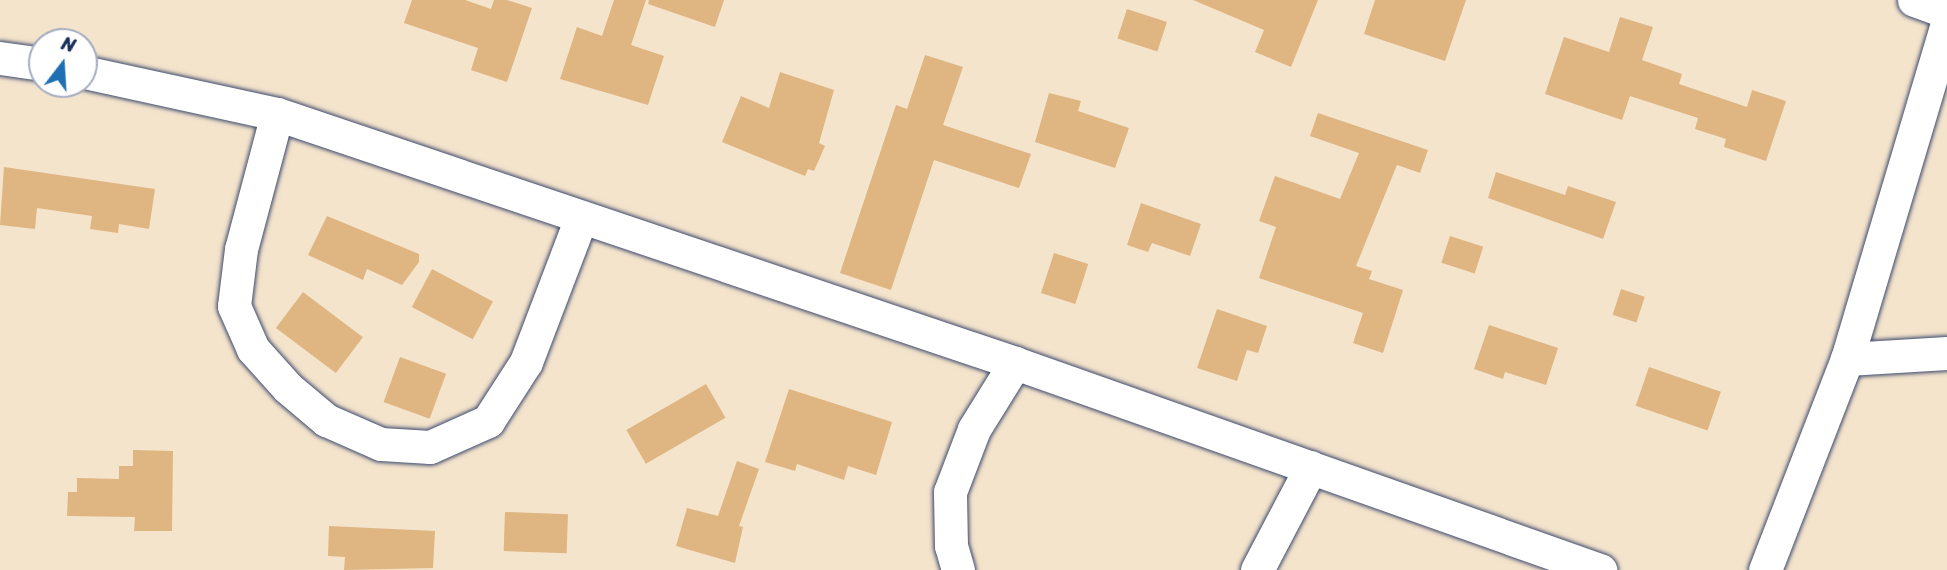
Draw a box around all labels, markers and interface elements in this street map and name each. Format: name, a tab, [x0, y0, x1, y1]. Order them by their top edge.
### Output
text: N	[58, 27, 80, 62]
north arrow	[28, 28, 98, 98]

